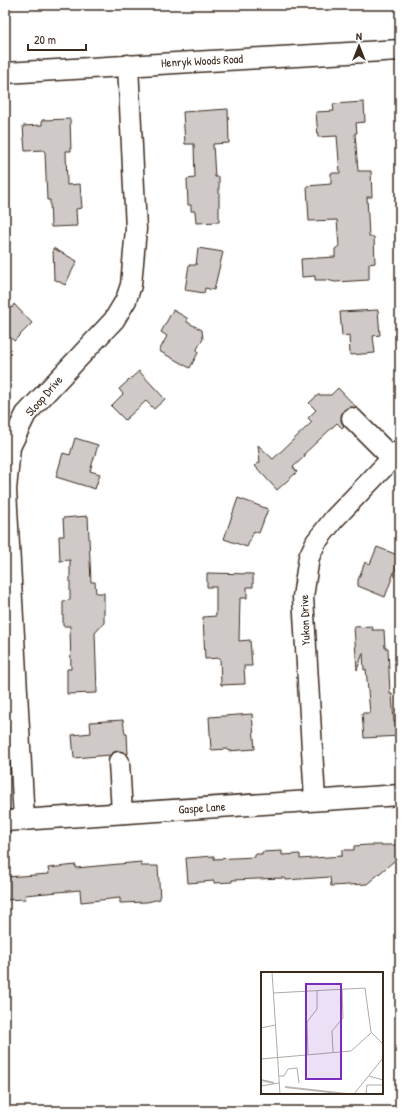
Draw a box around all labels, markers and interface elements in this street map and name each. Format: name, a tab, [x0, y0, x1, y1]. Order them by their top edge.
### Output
scale bar	[28, 26, 86, 52]
north arrow	[339, 26, 379, 66]
text: N	[356, 29, 362, 43]
text: 20 m	[34, 31, 56, 48]
street label: Henryk Woods Road	[161, 50, 244, 71]
street label: Sloop Drive	[21, 371, 66, 420]
street label: Yukon Drive	[295, 594, 314, 646]
street label: Gaspe Lane	[178, 797, 226, 818]
inset map	[261, 972, 383, 1094]

